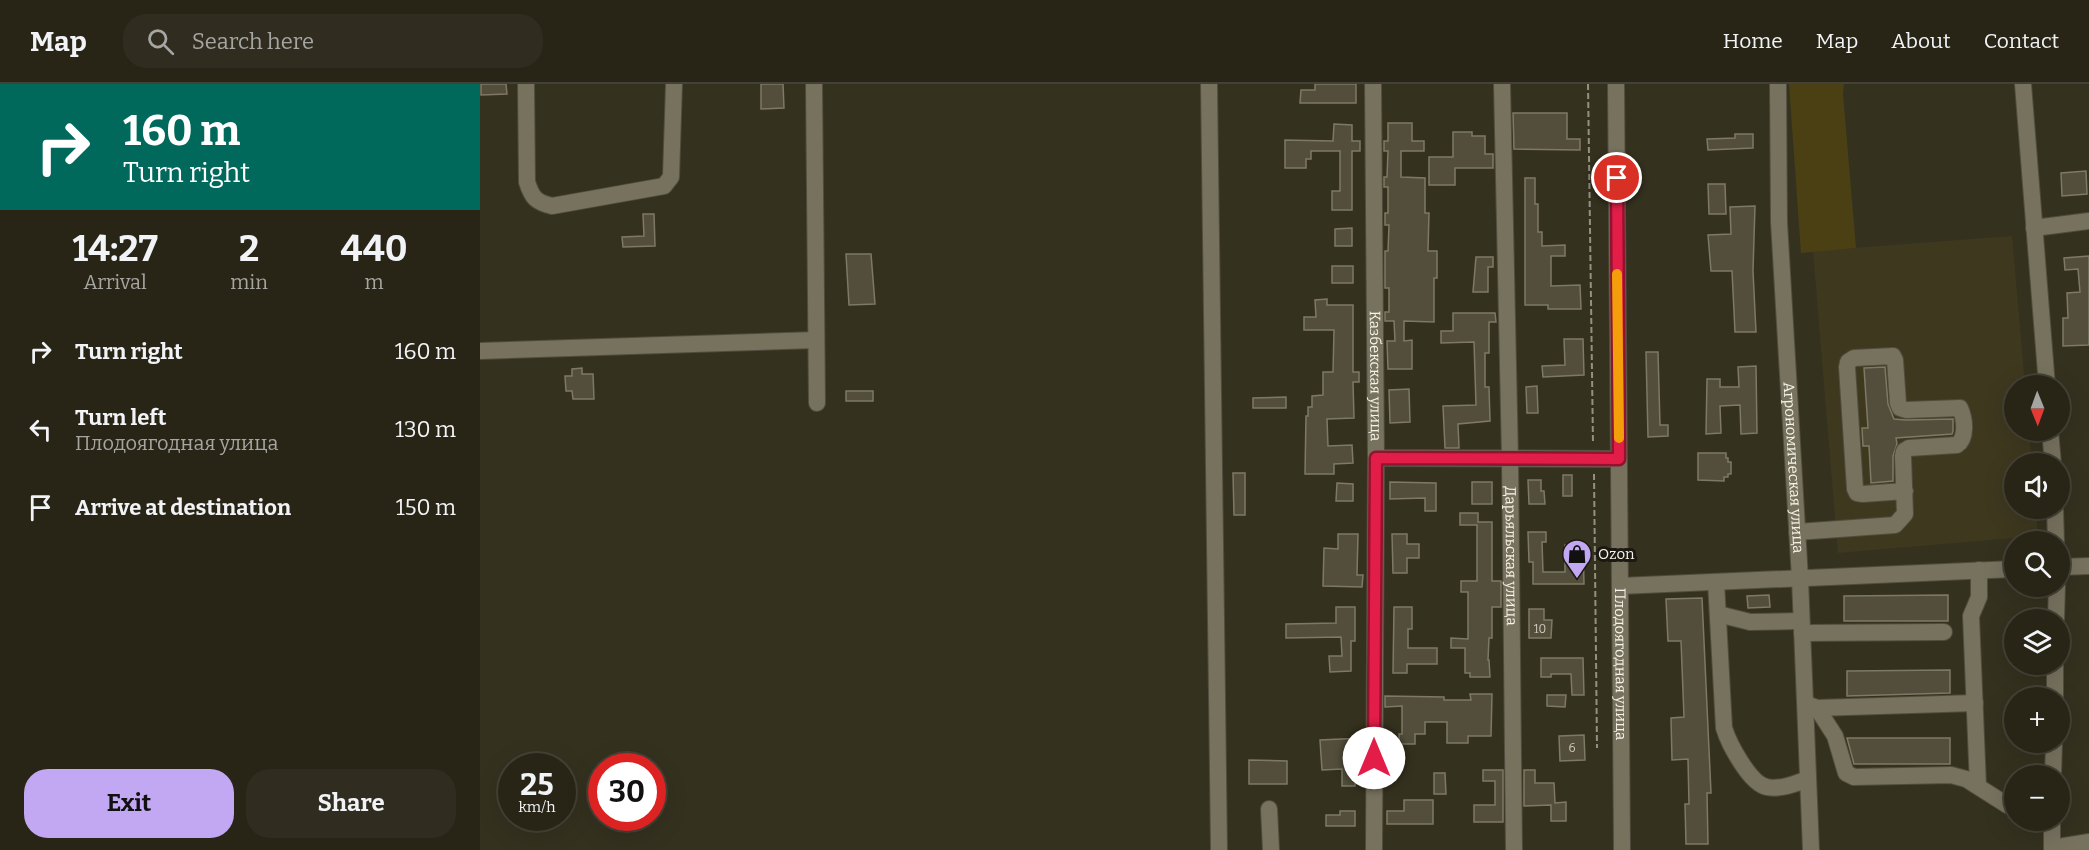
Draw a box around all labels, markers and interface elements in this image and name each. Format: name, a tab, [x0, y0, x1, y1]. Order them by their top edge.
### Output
search box	[123, 14, 543, 68]
text: Map	[30, 25, 87, 58]
icon: search	[144, 25, 177, 58]
text: Search here	[192, 28, 314, 55]
text: Home	[1723, 28, 1783, 54]
text: Map	[1816, 28, 1858, 54]
text: About	[1891, 28, 1951, 54]
text: Contact	[1984, 28, 2059, 54]
text: 160 m	[123, 106, 240, 156]
icon: right	[24, 108, 102, 186]
pin	[1591, 152, 1642, 203]
text: Turn right	[123, 157, 250, 189]
icon: arrive	[1600, 161, 1633, 194]
text: 14:27	[72, 227, 158, 271]
text: 2	[239, 227, 259, 271]
text: 440	[340, 227, 408, 271]
text: Arrival	[83, 270, 147, 294]
text: min	[230, 270, 268, 294]
text: m	[364, 270, 384, 294]
street label: Казбекская улица	[1366, 311, 1385, 441]
icon: right	[24, 335, 57, 368]
text: Turn right	[75, 338, 183, 365]
text: 160 m	[395, 338, 456, 365]
north arrow	[2004, 375, 2070, 441]
map controls	[2004, 375, 2070, 831]
street label: Агрономическая улица	[1779, 381, 1807, 554]
text: Turn left	[75, 404, 167, 431]
icon: left	[24, 413, 57, 446]
text: 130 m	[395, 416, 456, 443]
text: Плодоягодная улица	[75, 431, 278, 455]
button: sound	[2004, 453, 2070, 519]
street label: Дарьяльская улица	[1501, 486, 1521, 626]
icon: arrive	[24, 491, 57, 524]
text: Arrive at destination	[75, 494, 291, 521]
text: 150 m	[396, 494, 456, 521]
button: search	[2004, 531, 2070, 597]
shop icon: Ozon	[1561, 538, 1593, 580]
place label: Ozon	[1598, 545, 1635, 563]
street label: Плодоягодная улица	[1611, 588, 1630, 740]
button: layers	[2004, 609, 2070, 675]
house number: 10	[1534, 622, 1546, 636]
button: +	[2004, 687, 2070, 753]
position arrow	[1342, 726, 1406, 790]
house number: 6	[1568, 741, 1576, 755]
speed limit sign: 30	[588, 753, 666, 831]
button: −	[2004, 765, 2070, 831]
text: 25	[520, 767, 554, 803]
button: Exit	[24, 769, 234, 838]
button: Share	[246, 769, 456, 838]
text: km/h	[518, 798, 556, 816]

